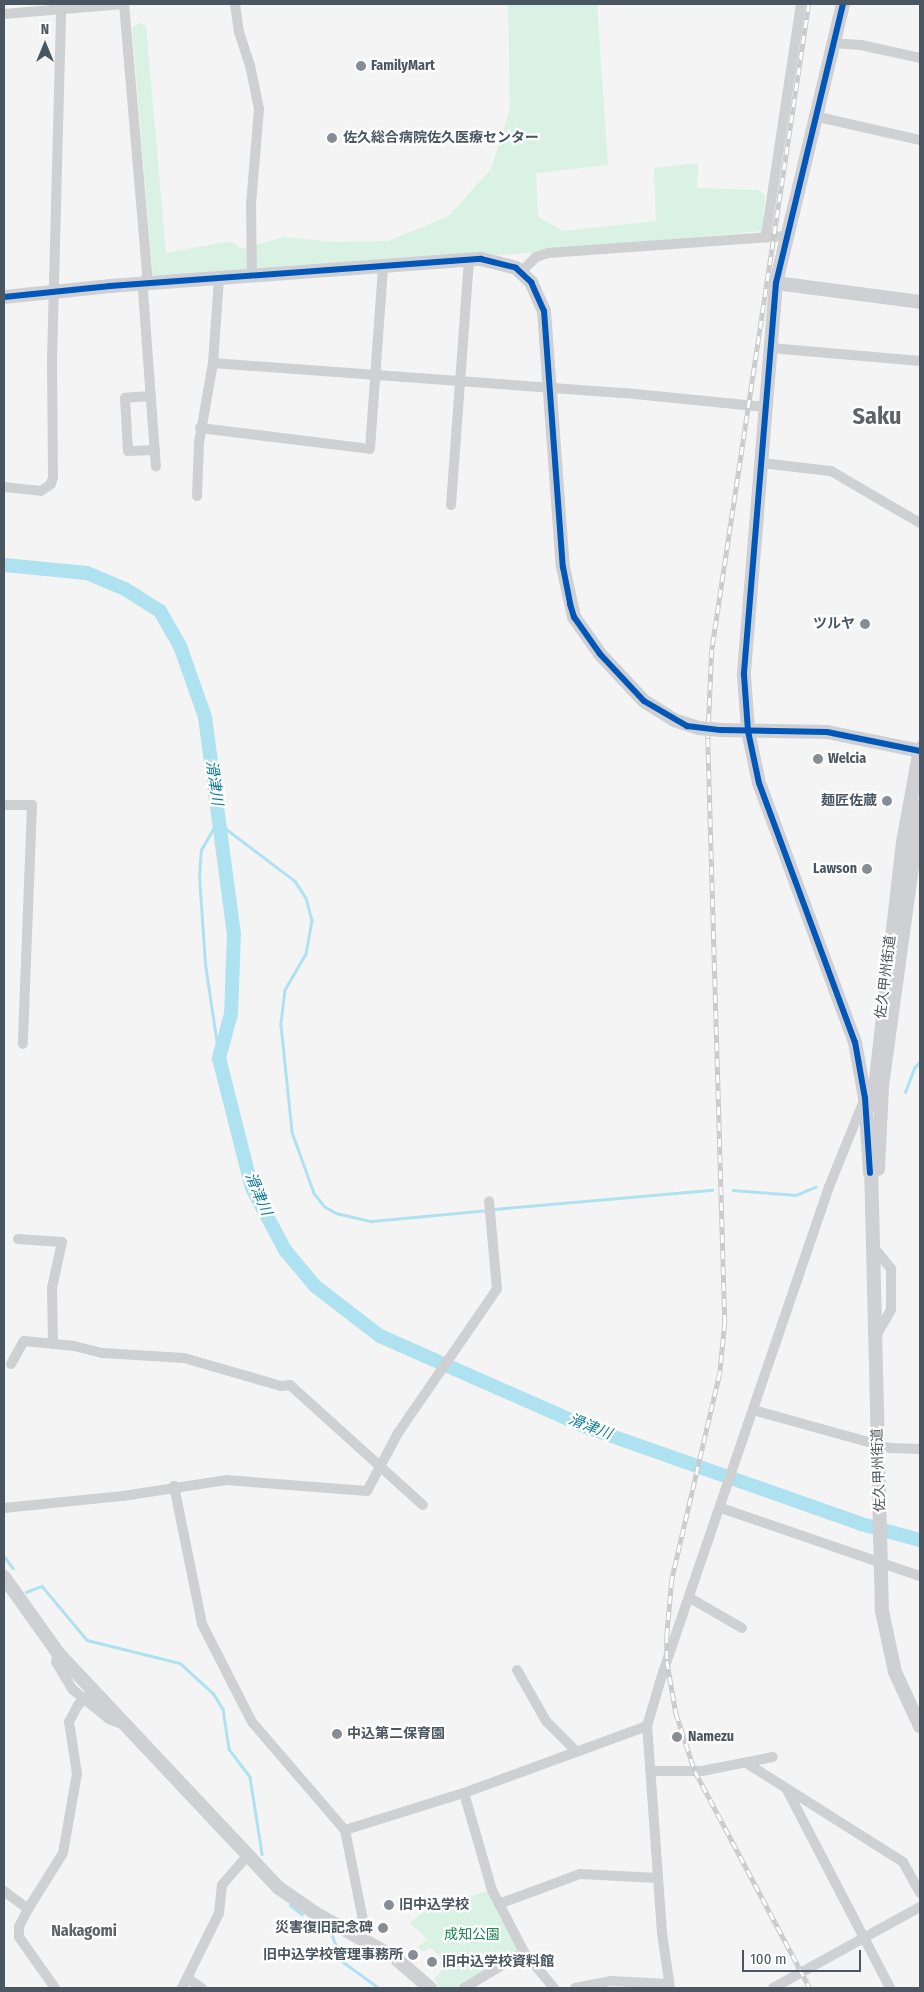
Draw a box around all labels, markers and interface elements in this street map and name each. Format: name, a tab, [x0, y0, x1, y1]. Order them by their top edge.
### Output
north arrow	[20, 20, 70, 70]
text: N	[41, 21, 49, 38]
place label: FamilyMart	[371, 58, 435, 74]
marker: FamilyMart	[355, 60, 367, 72]
place label: 佐久総合病院佐久医療センター	[343, 130, 539, 146]
marker: 佐久総合病院佐久医療センター	[325, 131, 339, 145]
district label: Saku	[853, 403, 901, 431]
place label: ツルヤ	[813, 616, 855, 632]
marker: ツルヤ	[859, 618, 871, 630]
place label: Welcia	[828, 751, 866, 767]
marker: Welcia	[812, 753, 824, 765]
water label: 滑津川	[202, 759, 226, 807]
place label: 麺匠佐蔵	[821, 793, 877, 809]
marker: 麺匠佐蔵	[881, 795, 893, 807]
place label: Lawson	[813, 861, 857, 877]
marker: Lawson	[861, 863, 873, 875]
street label: 佐久甲州街道	[873, 934, 899, 1020]
water label: 滑津川	[241, 1170, 275, 1218]
water label: 滑津川	[566, 1411, 614, 1443]
street label: 佐久甲州街道	[869, 1428, 889, 1512]
place label: 中込第二保育園	[347, 1726, 445, 1742]
marker: 中込第二保育園	[331, 1728, 343, 1740]
place label: Namezu	[688, 1729, 734, 1745]
marker: Namezu	[670, 1730, 684, 1744]
place label: 旧中込学校	[399, 1897, 469, 1913]
marker: 旧中込学校	[383, 1899, 395, 1911]
place label: 災害復旧記念碑	[275, 1920, 373, 1936]
district label: Nakagomi	[51, 1921, 117, 1941]
marker: 災害復旧記念碑	[377, 1922, 389, 1934]
park label: 成知公園	[444, 1927, 500, 1943]
scale bar	[744, 1940, 863, 1972]
place label: 旧中込学校管理事務所	[263, 1947, 403, 1963]
marker: 旧中込学校管理事務所	[407, 1949, 419, 1961]
text: 100 m	[750, 1950, 787, 1968]
place label: 旧中込学校資料館	[442, 1954, 554, 1970]
marker: 旧中込学校資料館	[426, 1956, 438, 1968]

